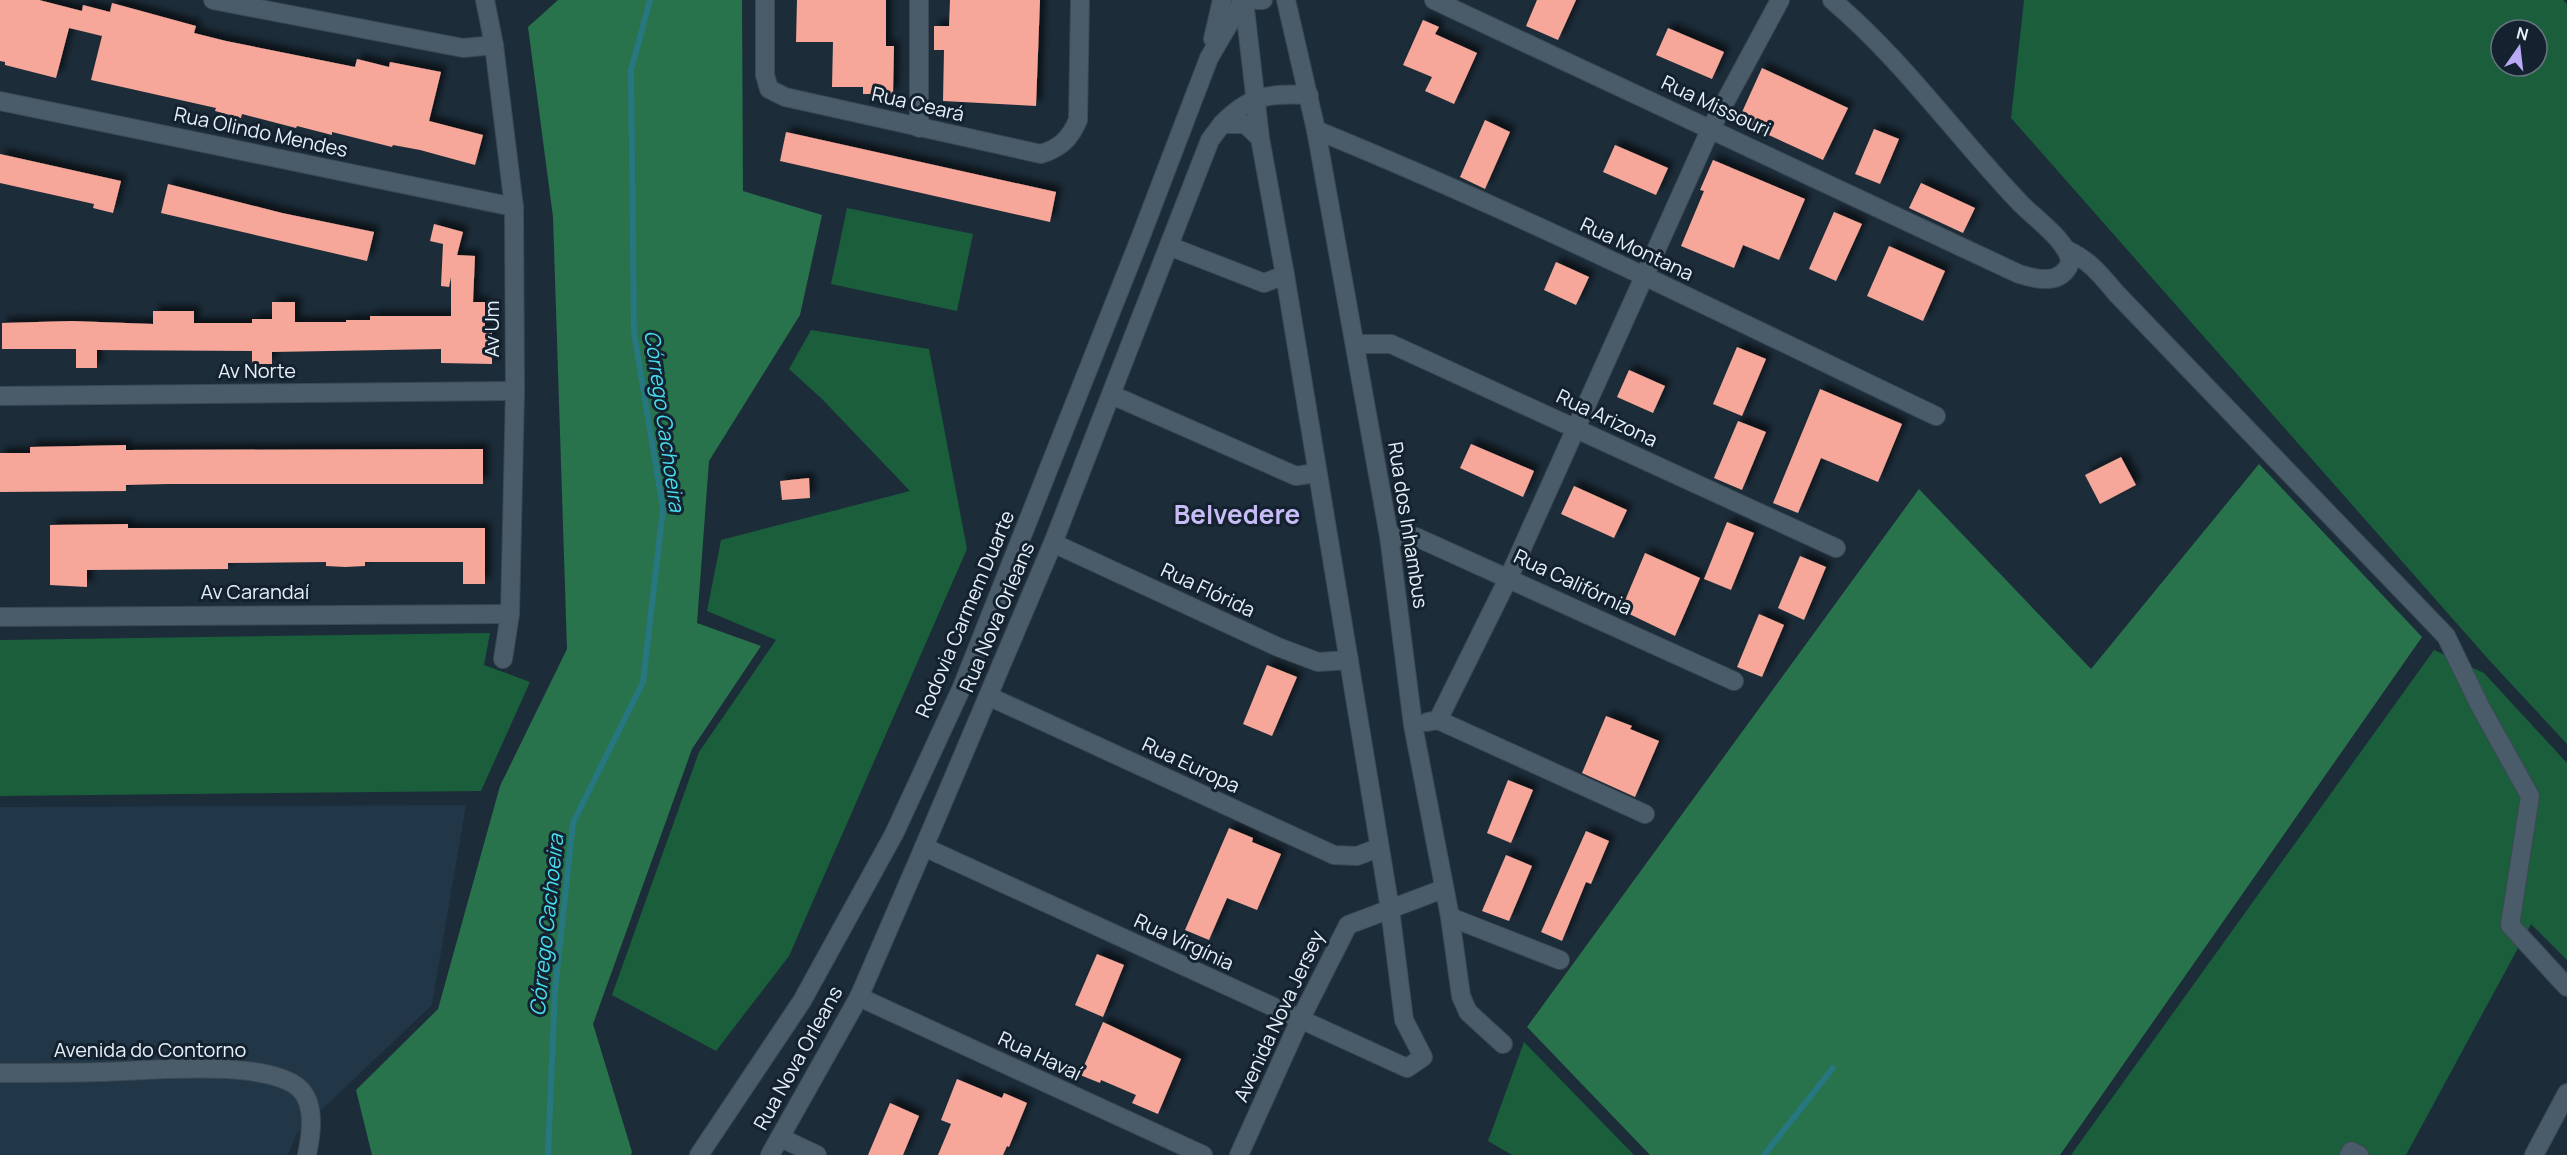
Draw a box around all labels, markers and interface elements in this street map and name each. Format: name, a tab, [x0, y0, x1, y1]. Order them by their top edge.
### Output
north arrow	[2489, 18, 2549, 78]
text: N	[2514, 21, 2531, 46]
street label: Rua Missouri	[1657, 68, 1775, 143]
street label: Rua Ceará	[869, 80, 967, 127]
street label: Rua Olindo Mendes	[172, 100, 350, 163]
street label: Rua Montana	[1576, 210, 1698, 287]
street label: Av Um	[478, 300, 505, 358]
water label: Córrego Cachoeira	[638, 328, 692, 515]
street label: Av Norte	[218, 357, 296, 384]
street label: Rua Arizona	[1552, 382, 1662, 453]
street label: Rua dos Inhambus	[1382, 440, 1435, 610]
district label: Belvedere	[1174, 496, 1300, 532]
street label: Rodovia Carmem Duarte	[909, 506, 1020, 721]
street label: Rua Nova Orleans	[953, 538, 1040, 696]
street label: Rua Califórnia	[1510, 542, 1637, 621]
street label: Rua Flórida	[1157, 556, 1260, 623]
street label: Av Carandaí	[201, 578, 310, 605]
street label: Rua Europa	[1138, 730, 1244, 799]
water label: Córrego Cachoeira	[523, 831, 570, 1017]
street label: Rua Virgínia	[1130, 907, 1238, 976]
street label: Avenida Nova Jersey	[1227, 925, 1330, 1106]
street label: Rua Nova Orleans	[747, 981, 848, 1135]
street label: Rua Havaí	[994, 1024, 1087, 1087]
street label: Avenida do Contorno	[54, 1036, 246, 1063]

